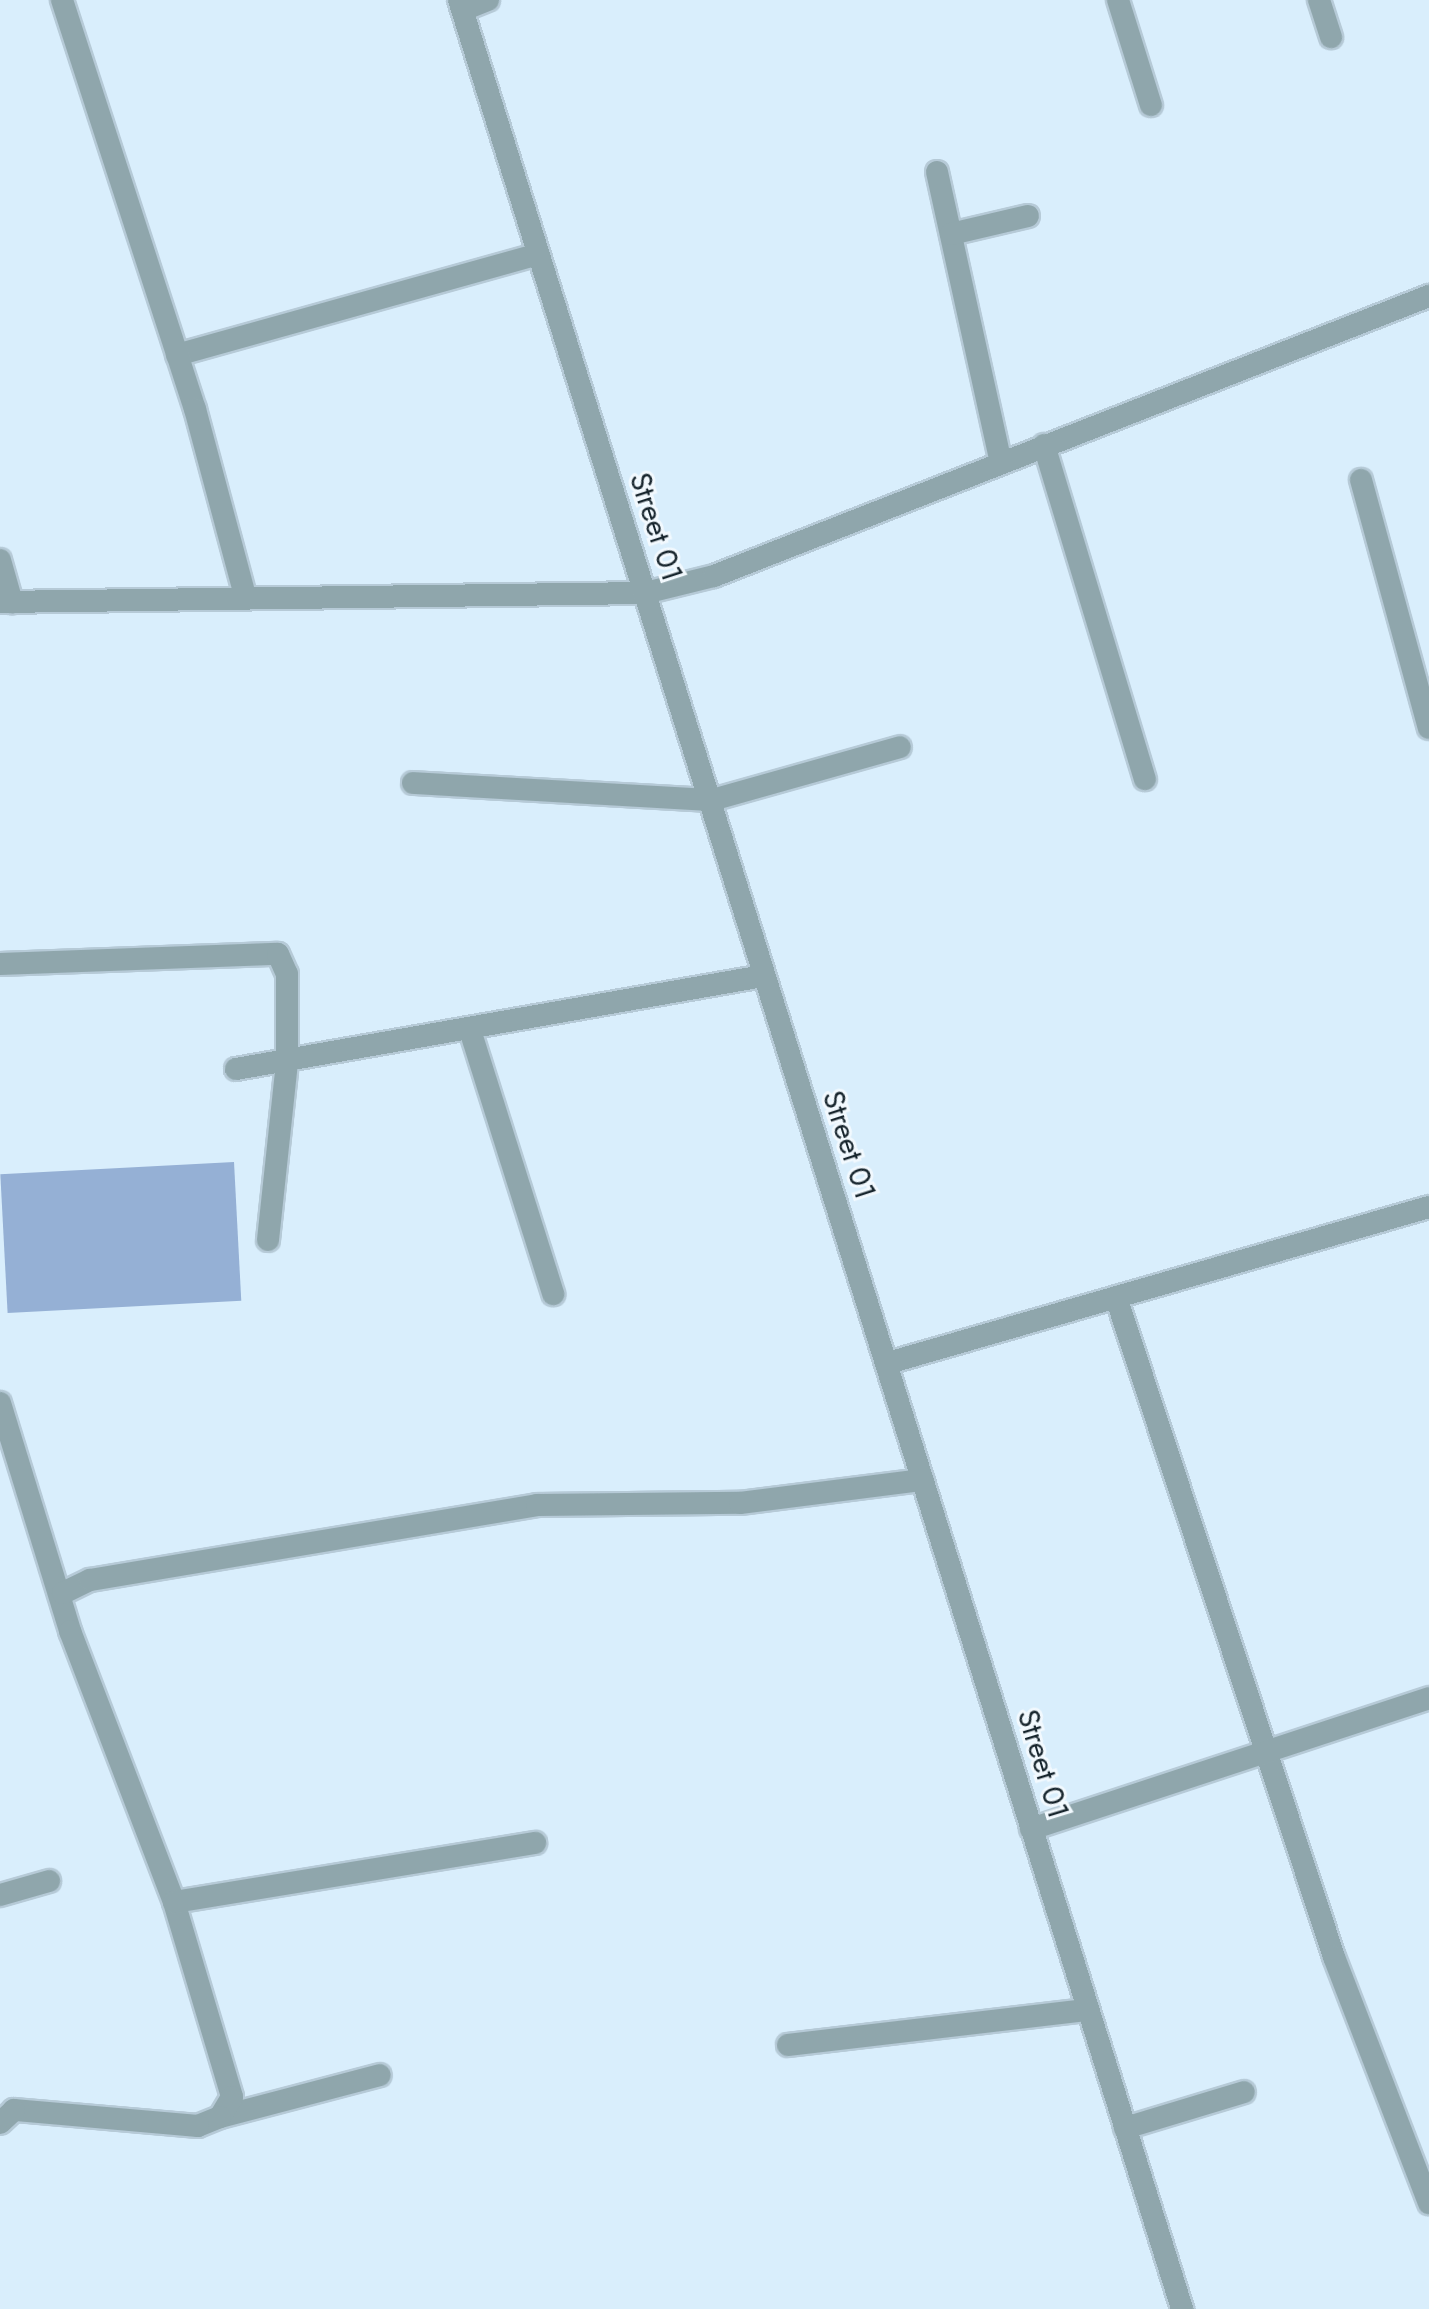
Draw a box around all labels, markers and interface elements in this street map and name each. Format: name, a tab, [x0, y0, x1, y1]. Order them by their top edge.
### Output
street label: Street 01	[622, 468, 690, 586]
street label: Street 01	[815, 1086, 883, 1204]
street label: Street 01	[1009, 1705, 1077, 1823]

